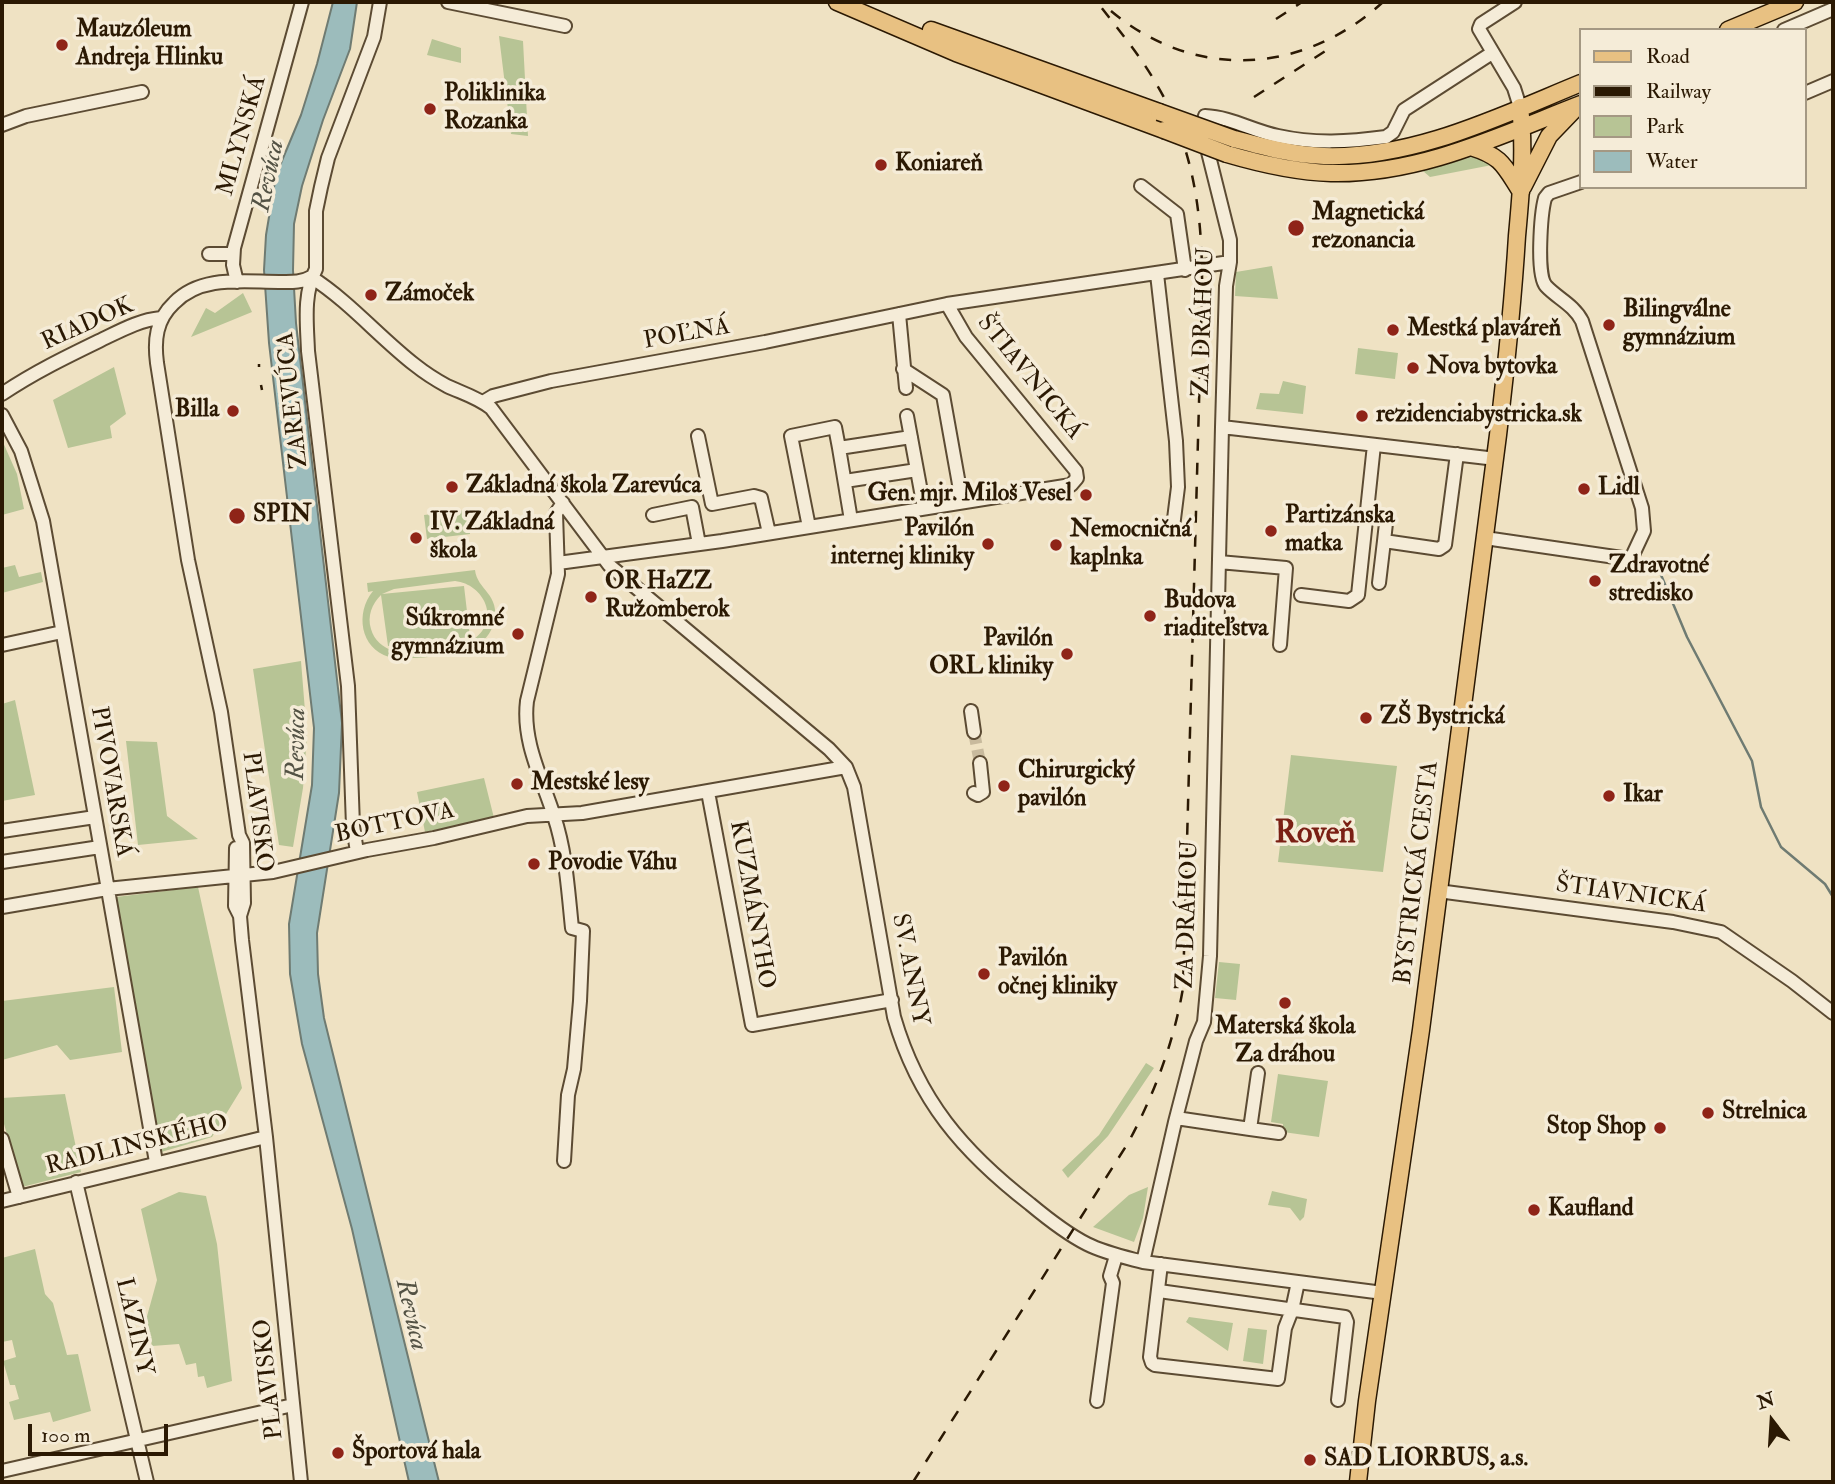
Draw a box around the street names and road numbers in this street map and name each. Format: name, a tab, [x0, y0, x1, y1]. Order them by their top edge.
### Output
street label: MLYNSKÁ	[212, 73, 274, 199]
street label: ZA DRÁHOU	[1188, 247, 1222, 397]
street label: RIADOK	[37, 292, 139, 358]
street label: ŠTIAVNICKÁ	[970, 310, 1088, 446]
street label: POĽNÁ	[642, 313, 732, 357]
street label: ZAREVÚCA	[273, 330, 315, 470]
street label: PIVOVARSKÁ	[83, 704, 137, 860]
street label: PLAVISKO	[234, 750, 278, 874]
street label: BYSTRICKÁ CESTA	[1390, 760, 1446, 986]
street label: BOTTOVA	[333, 797, 457, 851]
street label: KUZMÁNYHO	[722, 819, 780, 991]
street label: ZA DRÁHOU	[1172, 840, 1206, 990]
street label: ŠTIAVNICKÁ	[1554, 871, 1708, 921]
street label: SV. ANNY	[884, 912, 934, 1028]
street label: RADLINSKÉHO	[43, 1109, 231, 1183]
street label: LAZINY	[108, 1275, 158, 1379]
street label: PLAVISKO	[249, 1317, 291, 1441]

